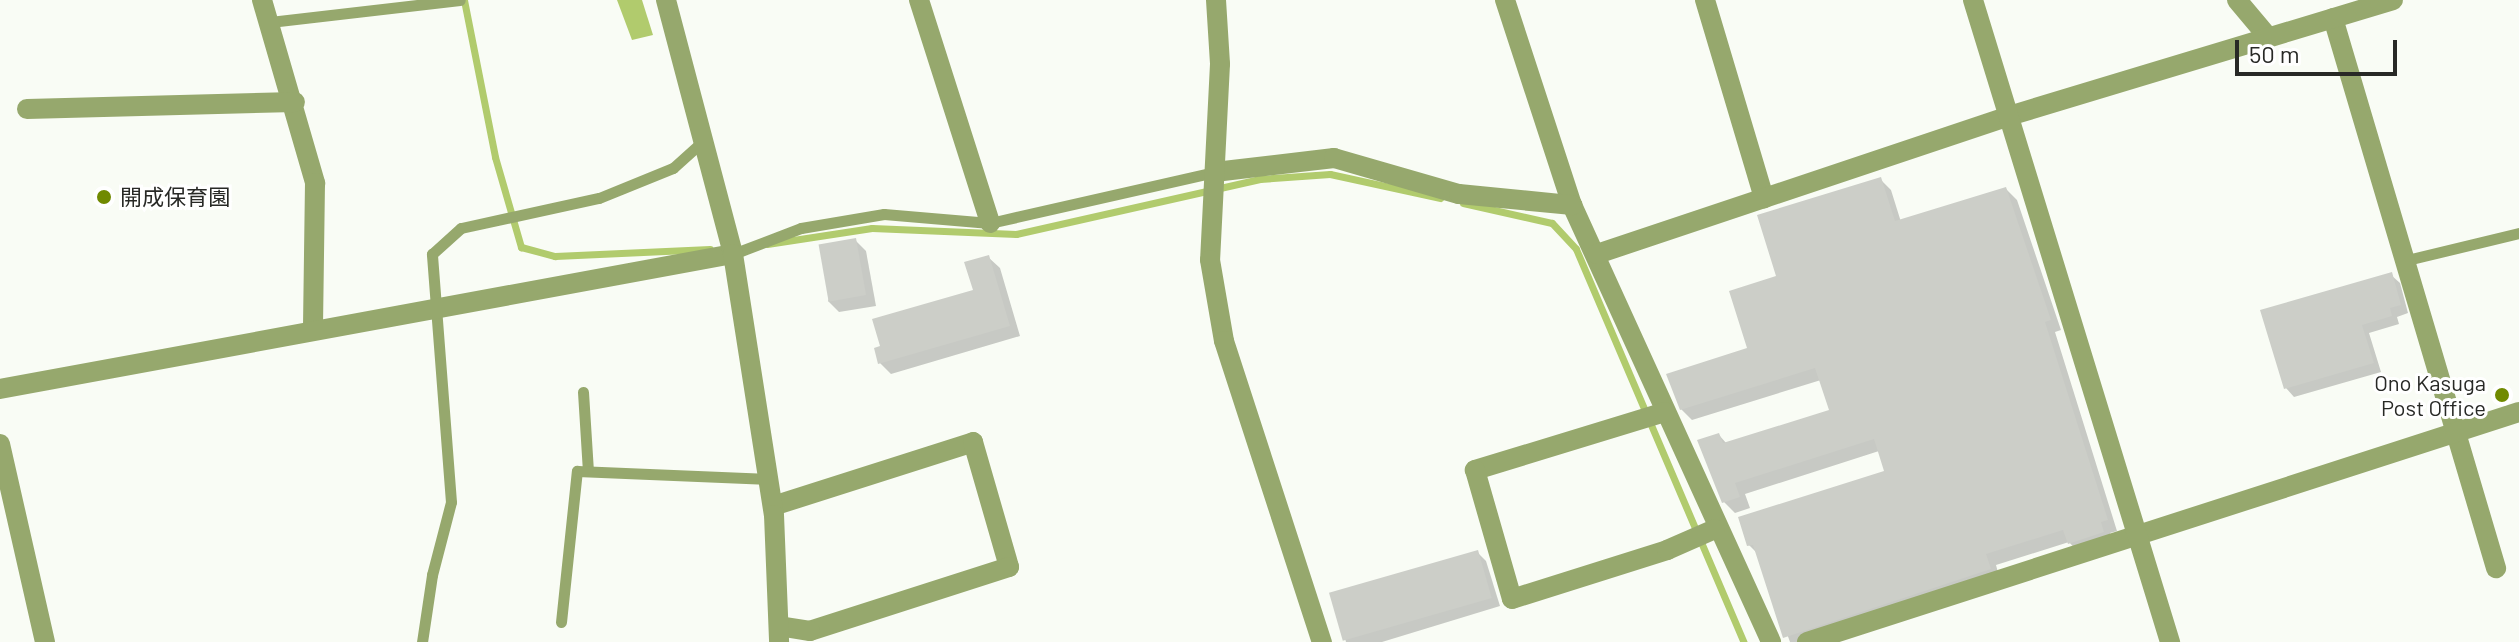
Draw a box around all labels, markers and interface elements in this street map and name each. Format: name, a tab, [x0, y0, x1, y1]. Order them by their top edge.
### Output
scale bar	[2239, 24, 2401, 74]
text: 50 m	[2249, 39, 2300, 68]
place label: 開成保育園	[120, 184, 230, 210]
marker: 開成保育園	[95, 188, 113, 206]
place label: Ono Kasuga Post Office	[2374, 369, 2486, 420]
marker: Ono Kasuga Post Office	[2493, 386, 2511, 404]

